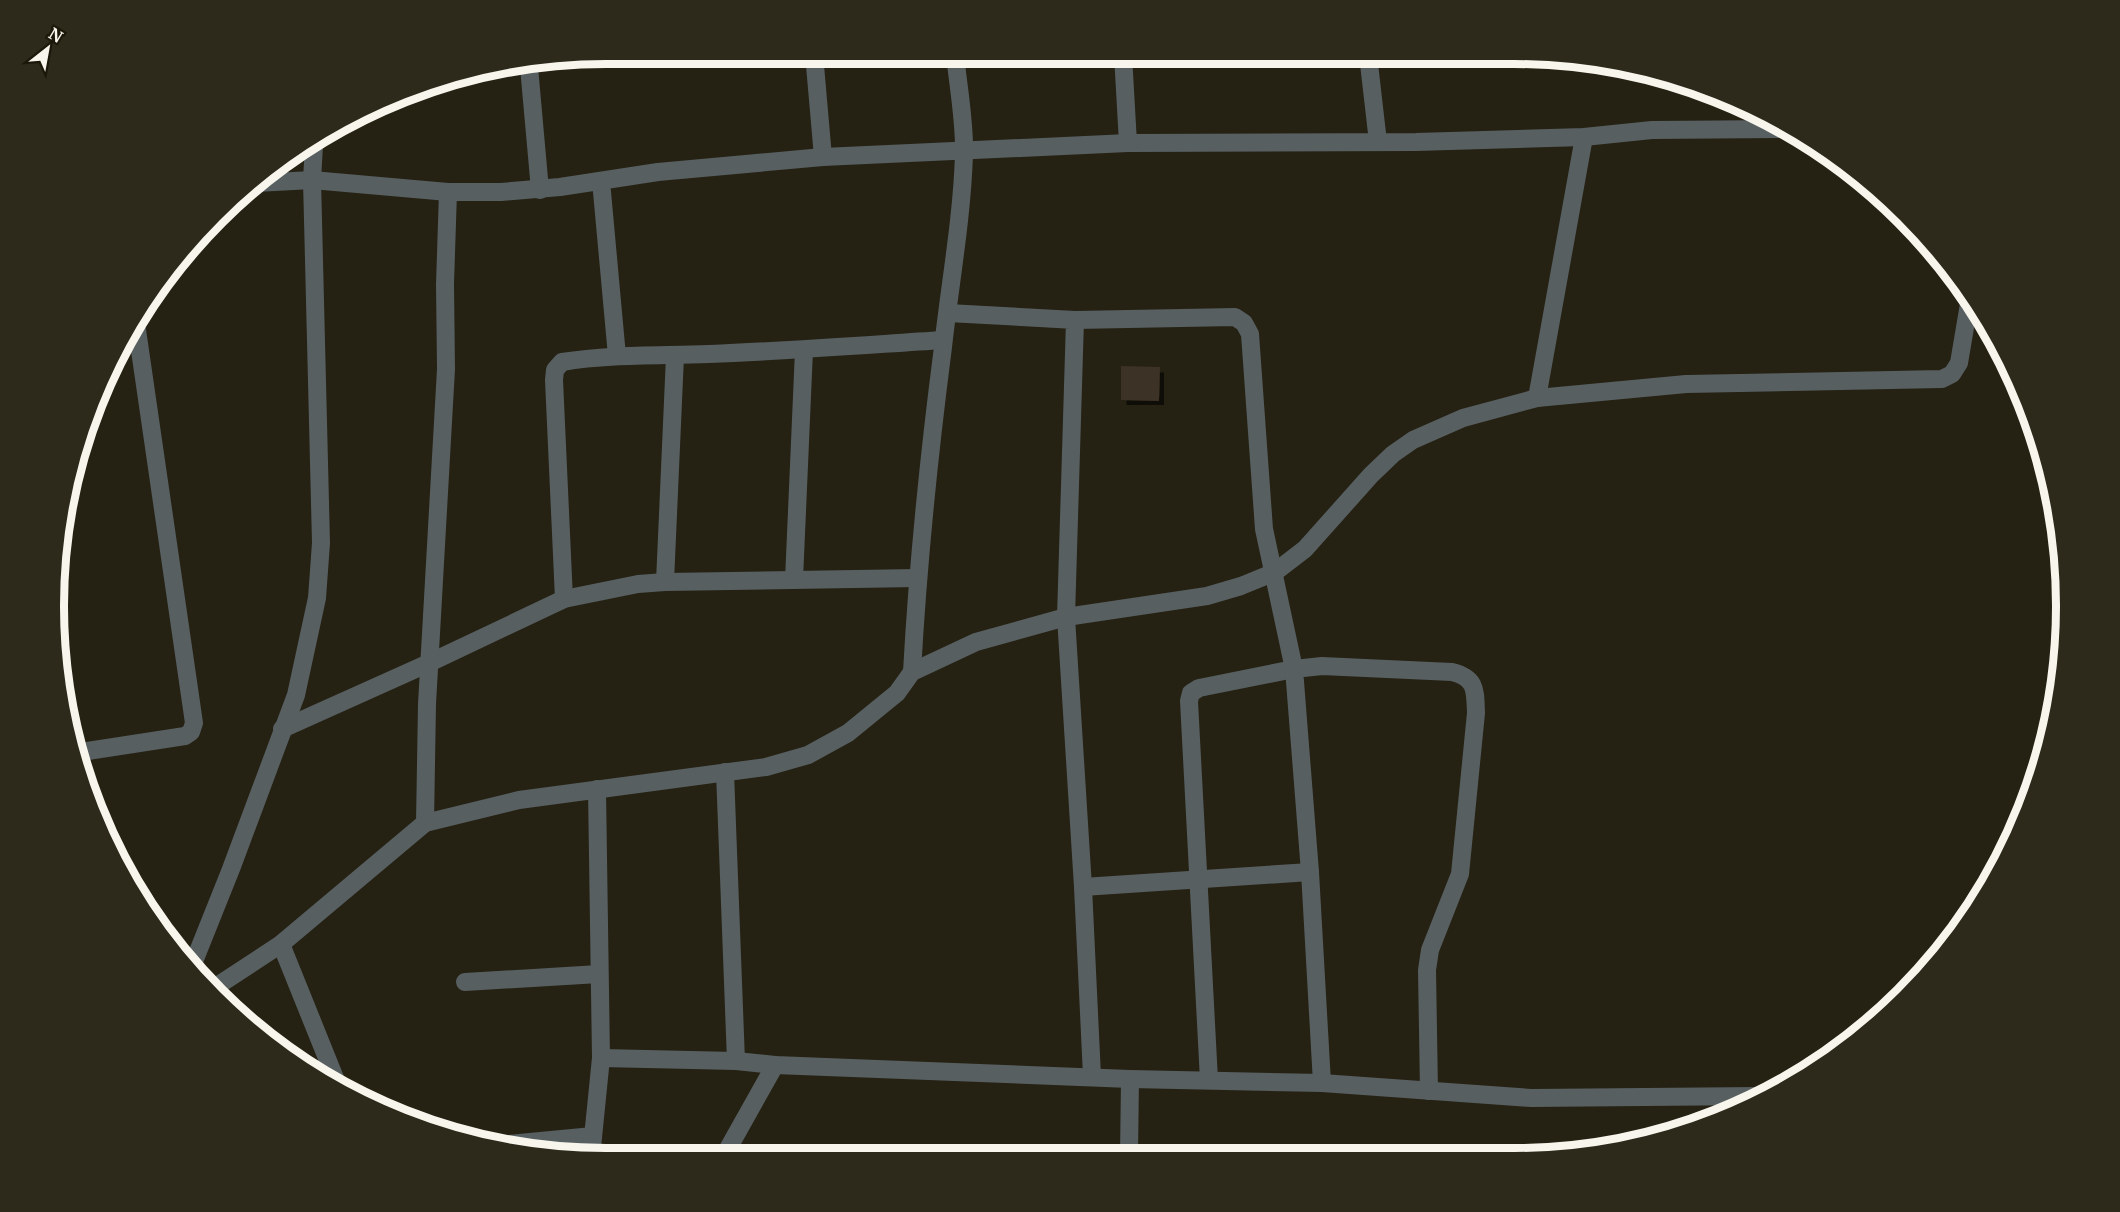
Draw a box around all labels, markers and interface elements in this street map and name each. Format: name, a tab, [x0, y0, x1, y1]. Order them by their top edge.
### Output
north arrow	[18, 18, 78, 78]
text: N	[45, 23, 67, 47]

